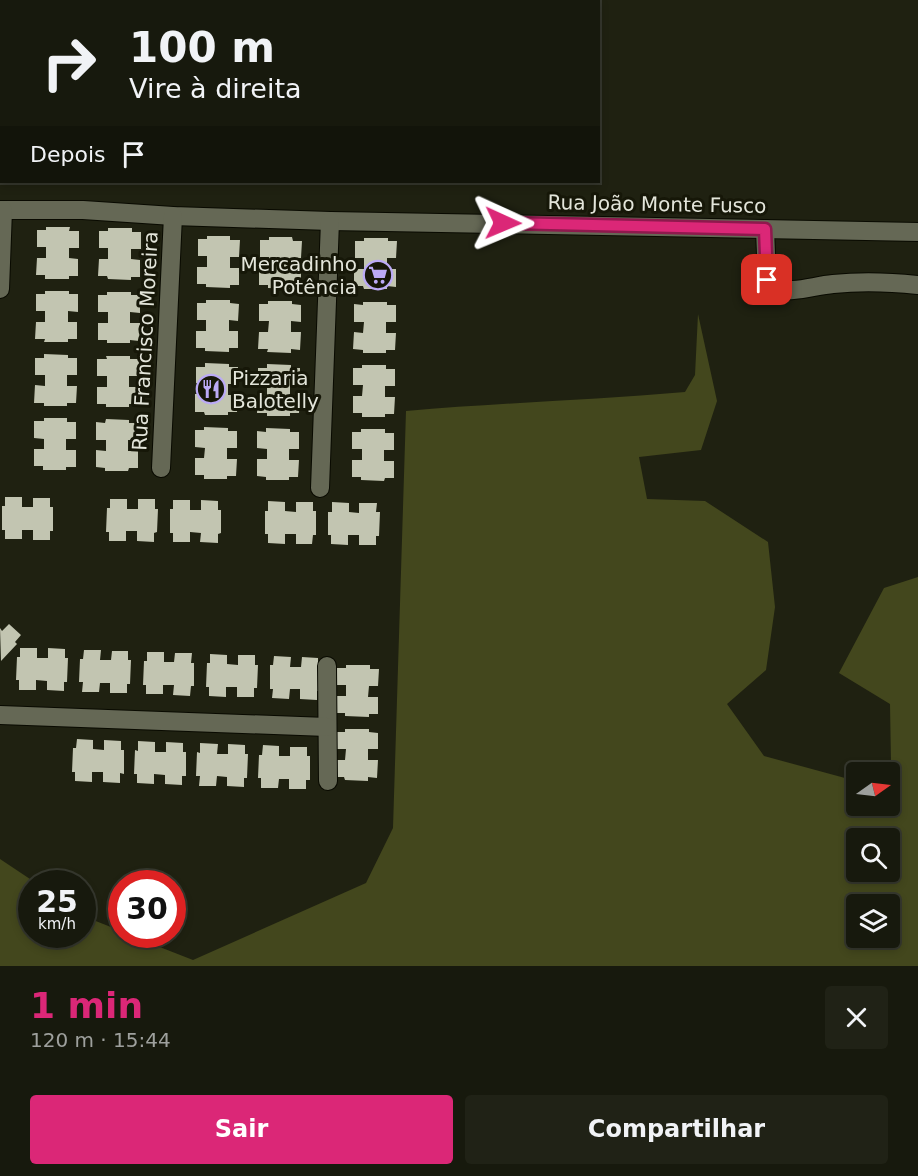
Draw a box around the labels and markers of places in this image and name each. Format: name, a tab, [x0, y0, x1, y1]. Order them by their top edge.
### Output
place label: Mercadinho Potência	[241, 252, 357, 299]
pin	[741, 254, 792, 305]
supermarket icon: Mercadinho Potência	[362, 259, 394, 291]
place label: Pizzaria Balotelly	[232, 366, 319, 413]
restaurant icon: Pizzaria Balotelly	[195, 373, 227, 405]

